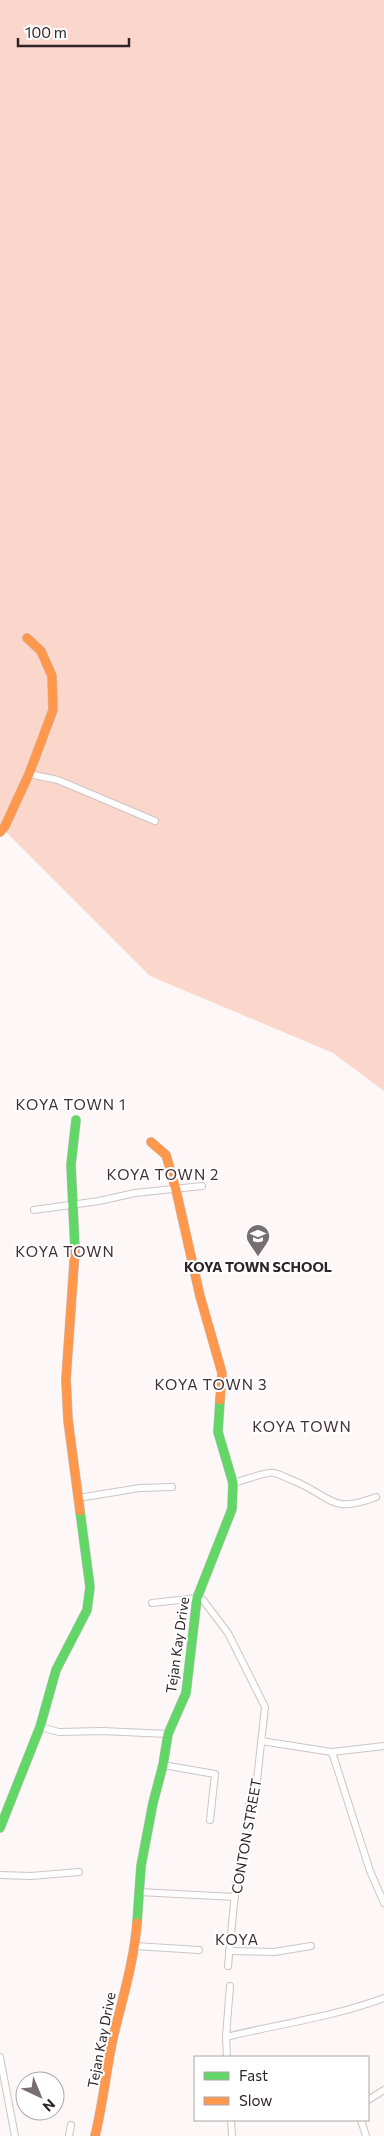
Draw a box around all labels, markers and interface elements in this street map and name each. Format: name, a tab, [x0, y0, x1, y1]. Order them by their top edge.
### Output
scale bar	[18, 15, 129, 47]
text: 100 m	[25, 23, 67, 41]
district label: KOYA TOWN 1	[16, 1095, 126, 1113]
district label: KOYA TOWN 2	[107, 1165, 219, 1183]
school or university icon: KOYA TOWN SCHOOL	[245, 1223, 271, 1257]
district label: KOYA TOWN	[15, 1242, 115, 1260]
place label: KOYA TOWN SCHOOL	[184, 1258, 332, 1275]
district label: KOYA TOWN 3	[154, 1375, 268, 1393]
district label: KOYA TOWN	[252, 1417, 352, 1435]
street label: Tejan Kay Drive	[162, 1596, 192, 1694]
street label: CONTON STREET	[227, 1777, 265, 1895]
district label: KOYA	[215, 1930, 259, 1948]
street label: Tejan Kay Drive	[83, 1991, 119, 2089]
legend	[194, 2056, 369, 2121]
text: Fast	[239, 2066, 268, 2084]
north arrow	[15, 2071, 65, 2121]
text: Slow	[239, 2091, 272, 2109]
text: N	[40, 2096, 59, 2115]

